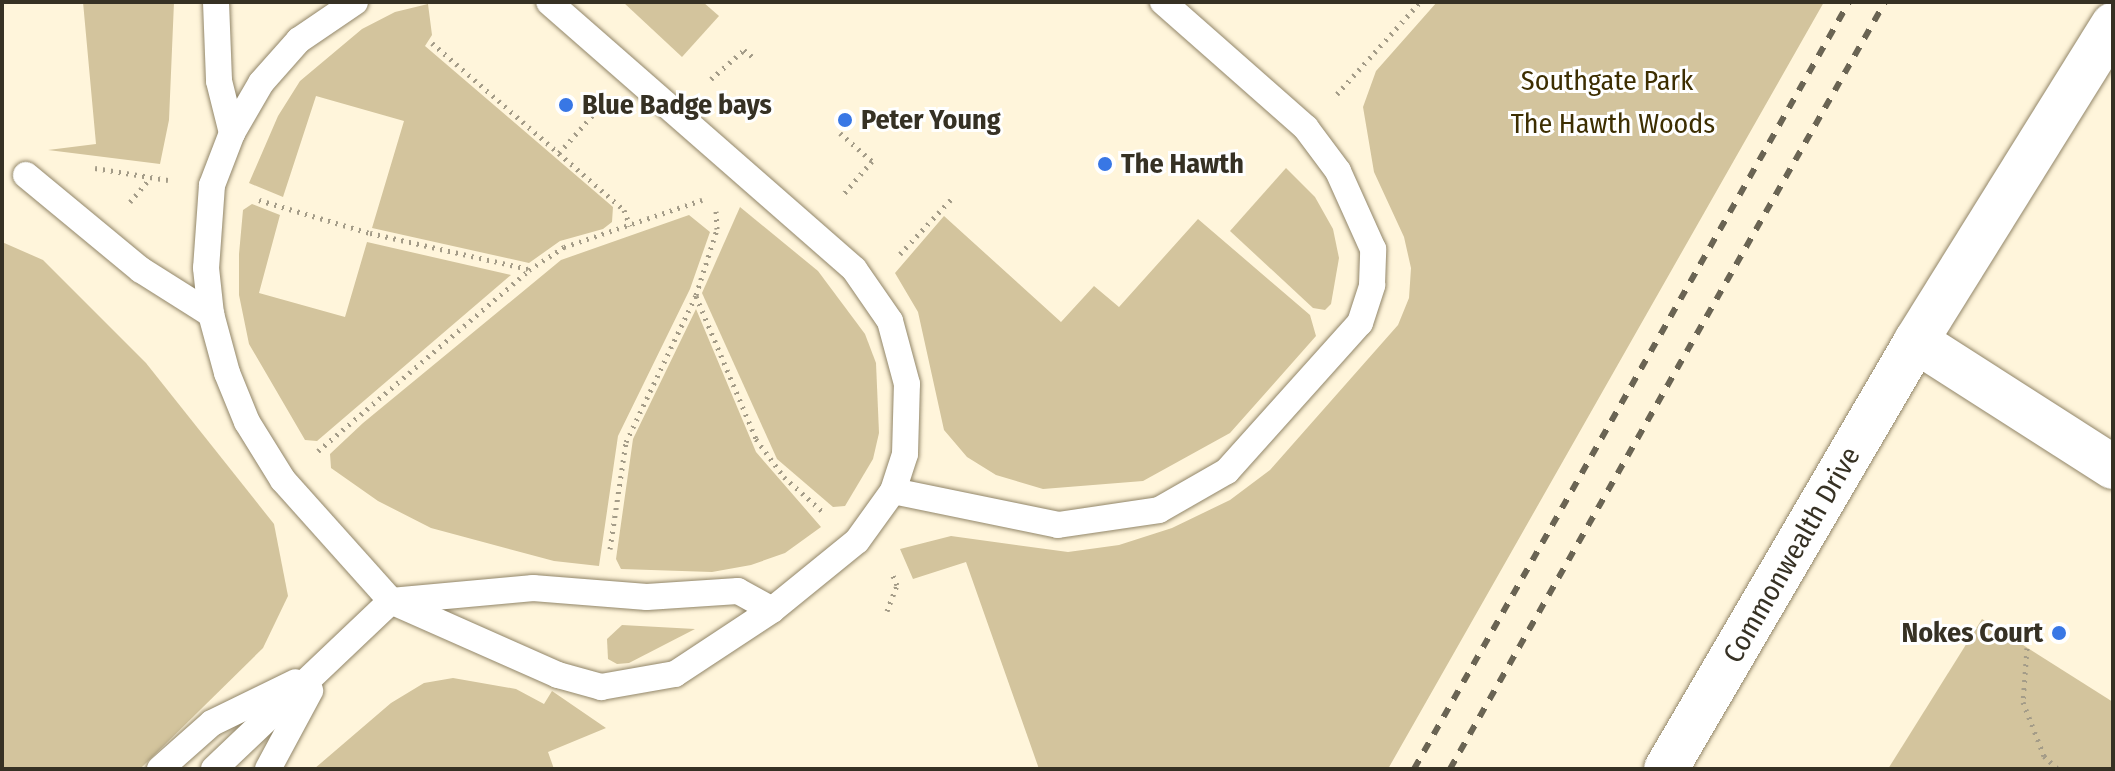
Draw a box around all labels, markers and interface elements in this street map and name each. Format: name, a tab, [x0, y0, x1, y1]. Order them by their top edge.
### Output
park label: Southgate Park	[1521, 64, 1693, 98]
place label: Blue Badge bays	[582, 88, 772, 122]
marker: Blue Badge bays	[557, 96, 575, 114]
place label: Peter Young	[861, 103, 1001, 137]
park label: The Hawth Woods	[1511, 107, 1715, 141]
marker: Peter Young	[836, 111, 854, 129]
place label: The Hawth	[1121, 147, 1244, 181]
marker: The Hawth	[1096, 155, 1114, 173]
street label: Commonwealth Drive	[1717, 441, 1867, 669]
place label: Nokes Court	[1901, 616, 2043, 650]
marker: Nokes Court	[2050, 624, 2068, 642]

